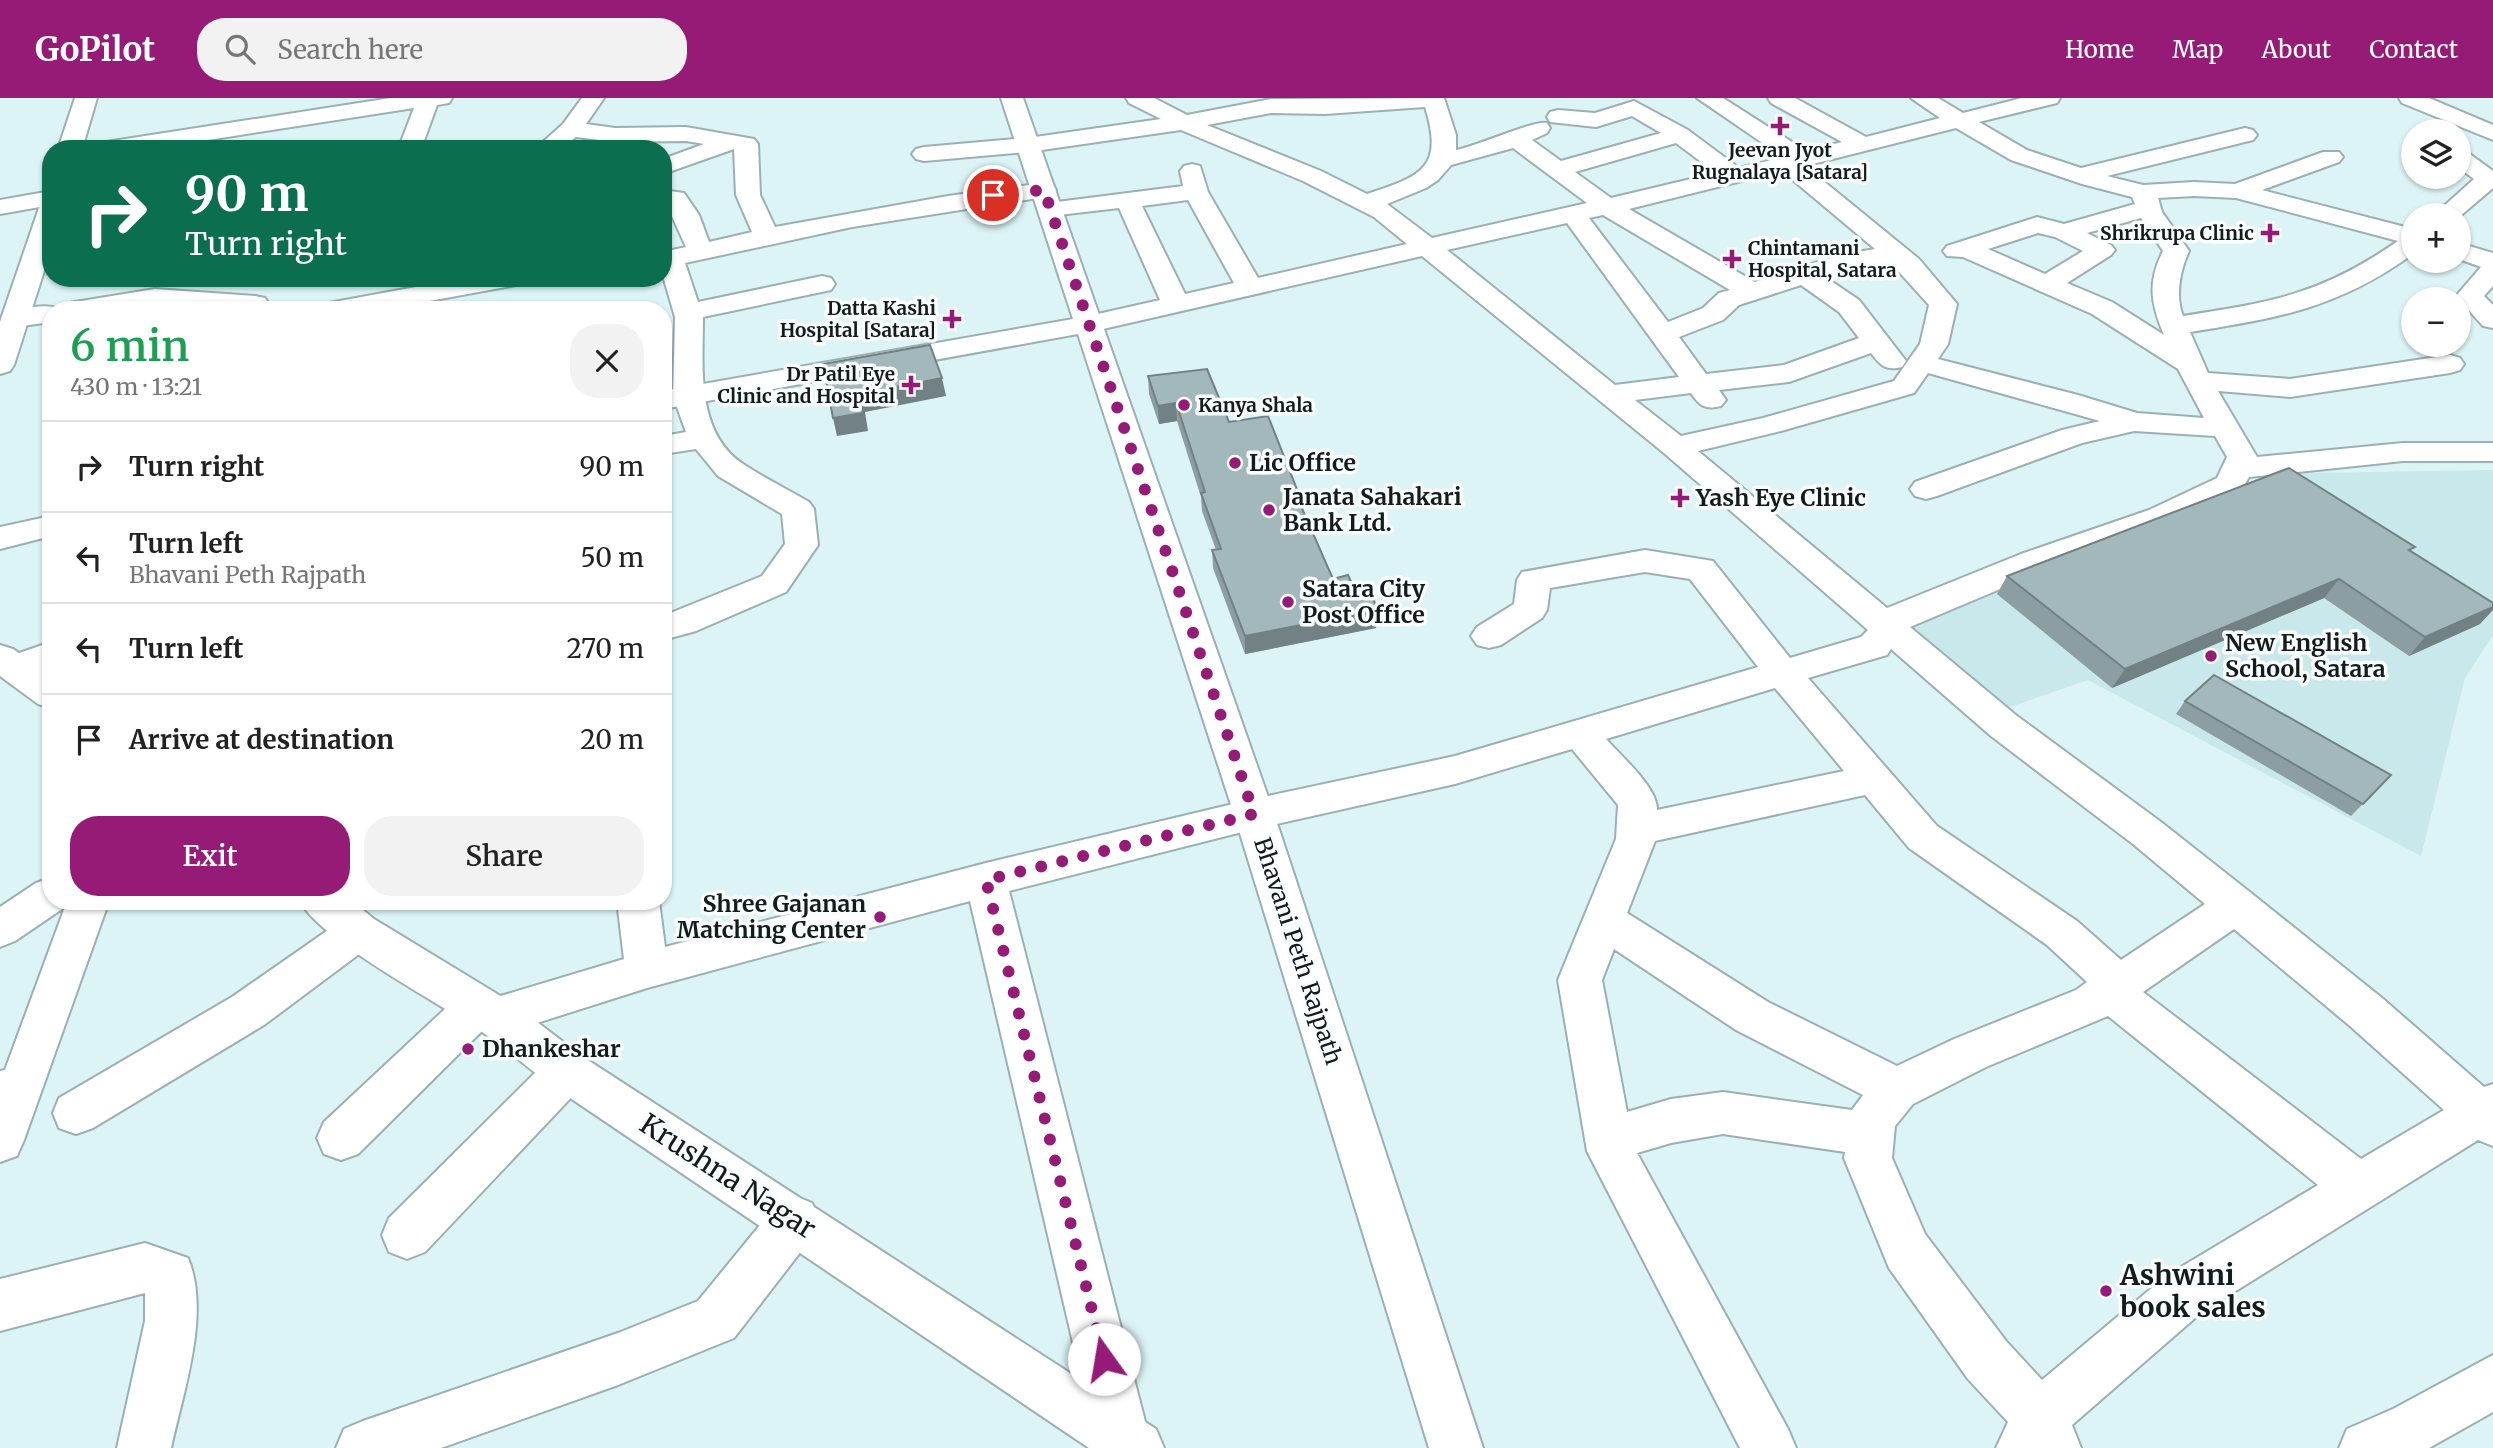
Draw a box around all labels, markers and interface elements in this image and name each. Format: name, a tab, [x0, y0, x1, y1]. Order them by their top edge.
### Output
search box	[197, 18, 687, 81]
text: GoPilot	[35, 29, 155, 70]
icon: search	[221, 30, 259, 68]
text: Search here	[277, 33, 423, 66]
text: Home	[2065, 34, 2134, 65]
text: Map	[2172, 34, 2223, 65]
text: About	[2261, 34, 2331, 65]
text: Contact	[2369, 34, 2458, 65]
marker: Jeevan Jyot Rugnalaya [Satara]	[1770, 116, 1790, 136]
map controls	[2401, 119, 2471, 357]
button: layers	[2401, 119, 2471, 189]
place label: Jeevan Jyot Rugnalaya [Satara]	[1692, 138, 1868, 184]
text: 90 m	[185, 163, 309, 224]
pin	[963, 165, 1023, 225]
icon: right	[70, 168, 161, 259]
icon: arrive	[974, 176, 1012, 214]
button: +	[2401, 203, 2471, 273]
place label: Shrikrupa Clinic	[2100, 221, 2254, 245]
marker: Shrikrupa Clinic	[2260, 223, 2280, 243]
text: Turn right	[185, 224, 347, 264]
place label: Chintamani Hospital, Satara	[1748, 236, 1897, 282]
marker: Chintamani Hospital, Satara	[1722, 249, 1742, 269]
button: −	[2401, 287, 2471, 357]
place label: Datta Kashi Hospital [Satara]	[780, 296, 936, 342]
marker: Datta Kashi Hospital [Satara]	[942, 309, 962, 329]
text: 6 min	[70, 320, 189, 372]
button: close	[570, 324, 644, 398]
place label: Dr Patil Eye Clinic and Hospital	[718, 362, 895, 408]
text: 430 m · 13:21	[70, 372, 202, 401]
marker: Dr Patil Eye Clinic and Hospital	[901, 375, 921, 395]
place label: Kanya Shala	[1198, 393, 1313, 417]
marker: Kanya Shala	[1176, 397, 1192, 413]
icon: right	[70, 448, 108, 486]
place label: Lic Office	[1249, 448, 1356, 477]
text: Turn right	[129, 450, 264, 483]
text: 90 m	[580, 450, 644, 483]
marker: Lic Office	[1227, 455, 1243, 471]
place label: Janata Sahakari Bank Ltd.	[1282, 482, 1462, 537]
place label: Yash Eye Clinic	[1695, 483, 1866, 512]
marker: Yash Eye Clinic	[1670, 488, 1690, 508]
marker: Janata Sahakari Bank Ltd.	[1261, 502, 1277, 518]
text: Turn left	[129, 527, 243, 560]
icon: left	[70, 539, 108, 577]
text: 50 m	[580, 541, 644, 574]
text: Bhavani Peth Rajpath	[129, 560, 366, 589]
place label: Satara City Post Office	[1302, 574, 1426, 629]
marker: Satara City Post Office	[1280, 594, 1296, 610]
place label: New English School, Satara	[2225, 628, 2386, 684]
icon: left	[70, 630, 108, 668]
text: Turn left	[129, 632, 243, 665]
text: 270 m	[567, 632, 644, 665]
marker: New English School, Satara	[2203, 648, 2219, 664]
icon: arrive	[70, 721, 108, 759]
text: Arrive at destination	[129, 723, 394, 756]
text: 20 m	[580, 723, 644, 756]
button: Exit	[70, 816, 350, 896]
button: Share	[364, 816, 644, 896]
street label: Bhavani Peth Rajpath	[1248, 834, 1349, 1068]
place label: Shree Gajanan Matching Center	[677, 889, 866, 944]
marker: Shree Gajanan Matching Center	[872, 909, 888, 925]
place label: Dhankeshar	[482, 1034, 621, 1063]
marker: Dhankeshar	[460, 1041, 476, 1057]
street label: Krushna Nagar	[633, 1106, 823, 1246]
place label: Ashwini book sales	[2119, 1257, 2266, 1325]
marker: Ashwini book sales	[2098, 1283, 2114, 1299]
position arrow	[1067, 1322, 1141, 1396]

